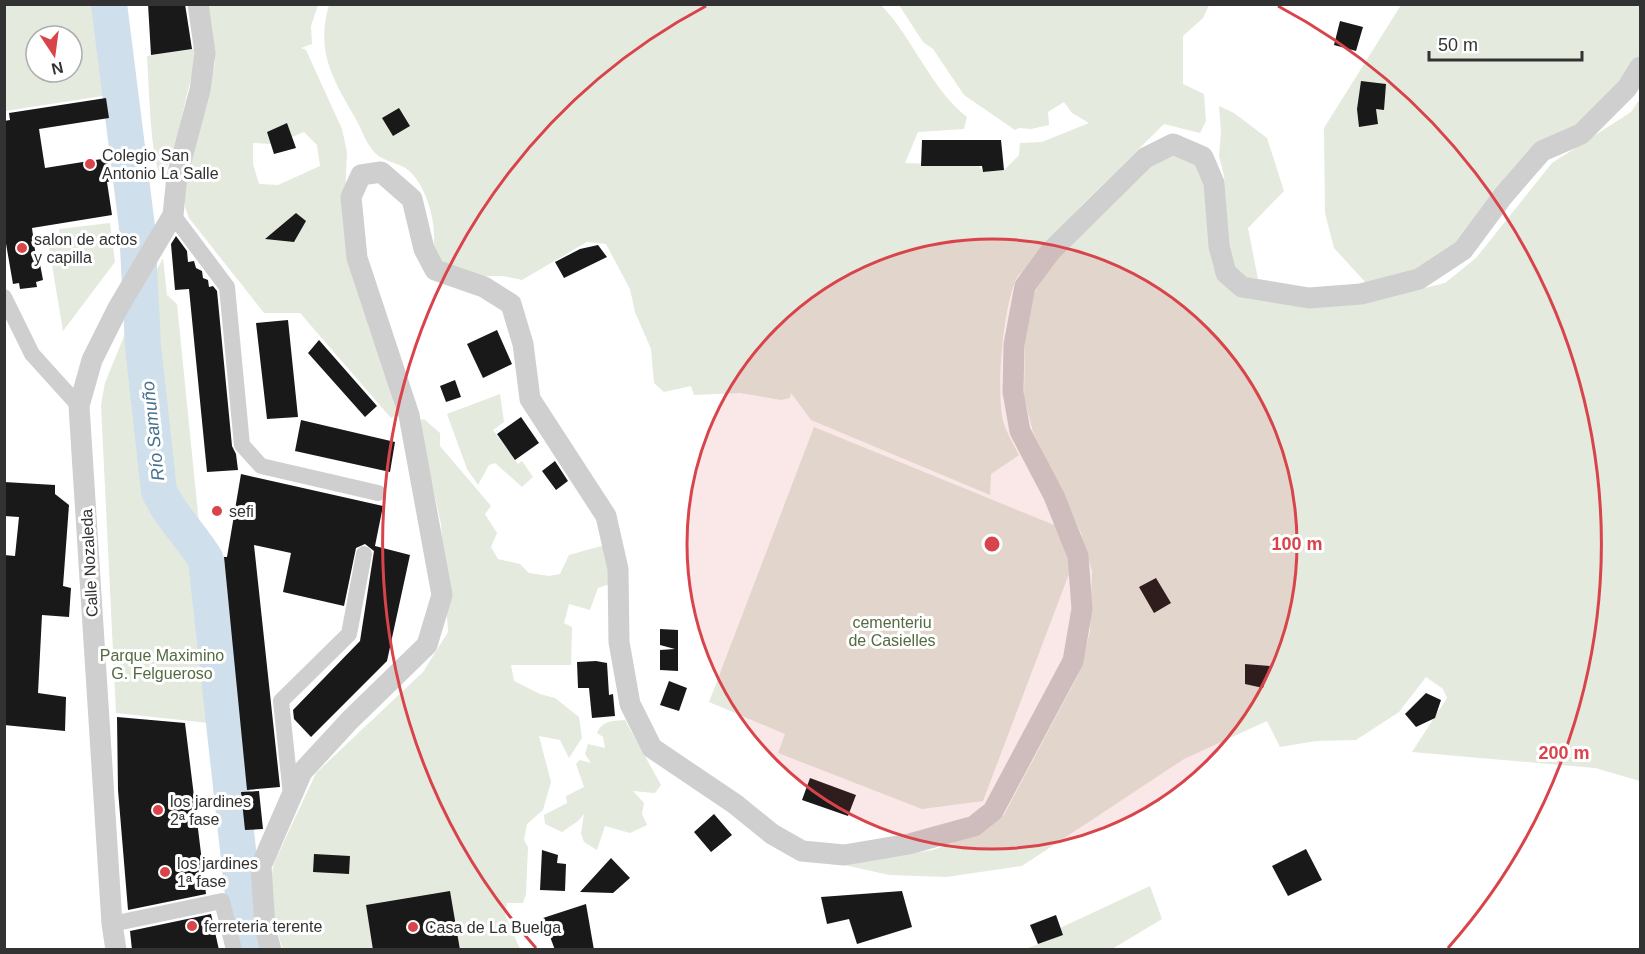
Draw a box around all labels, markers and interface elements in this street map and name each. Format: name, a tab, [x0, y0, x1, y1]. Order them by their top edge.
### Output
north arrow	[24, 24, 84, 84]
scale bar	[1429, 24, 1582, 62]
text: 50 m	[1438, 35, 1478, 55]
text: N	[50, 59, 65, 78]
place label: Colegio San Antonio La Salle	[102, 147, 219, 182]
marker: Colegio San Antonio La Salle	[83, 157, 97, 171]
place label: salon de actos y capilla	[34, 231, 137, 266]
marker: salon de actos y capilla	[15, 241, 29, 255]
water label: Río Samuño	[138, 380, 168, 482]
place label: sefi	[229, 503, 254, 520]
marker: sefi	[210, 504, 224, 518]
street label: Calle Nozaleda	[78, 508, 101, 618]
centre of rings	[982, 534, 1002, 554]
text: 100 m	[1271, 534, 1323, 554]
park label: cementeriu de Casielles	[848, 614, 936, 649]
park label: Parque Maximino G. Felgueroso	[100, 647, 224, 682]
text: 200 m	[1538, 743, 1590, 763]
place label: los jardines 2ª fase	[170, 793, 251, 828]
marker: los jardines 2ª fase	[151, 803, 165, 817]
place label: los jardines 1ª fase	[177, 855, 258, 890]
marker: los jardines 1ª fase	[158, 865, 172, 879]
place label: ferreteria terente	[204, 918, 322, 935]
marker: ferreteria terente	[185, 919, 199, 933]
place label: Casa de La Buelga	[425, 919, 561, 936]
marker: Casa de La Buelga	[406, 920, 420, 934]

